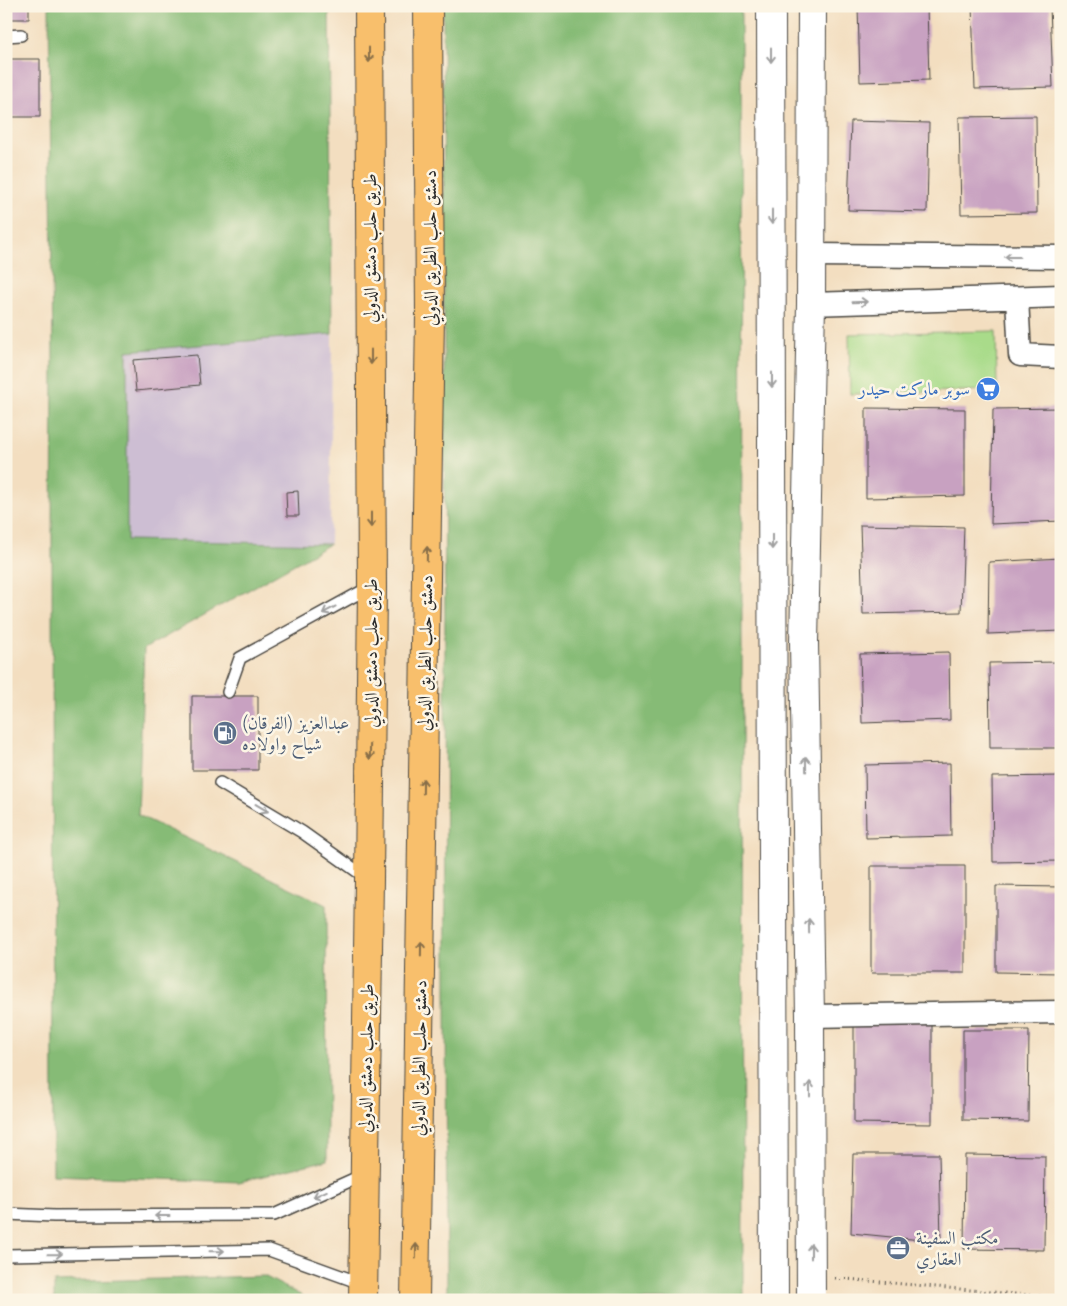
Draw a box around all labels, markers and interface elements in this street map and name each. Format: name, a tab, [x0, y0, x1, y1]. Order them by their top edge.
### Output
one-way arrow	[364, 46, 374, 63]
one-way arrow	[766, 46, 776, 63]
street label: دمشق حلب الطريق الدولي	[418, 170, 445, 326]
street label: طريق حلب دمشق الدولي	[358, 173, 385, 323]
one-way arrow	[767, 209, 777, 225]
one-way arrow	[1004, 252, 1020, 262]
one-way arrow	[852, 298, 868, 307]
one-way arrow	[366, 349, 376, 365]
one-way arrow	[767, 372, 777, 388]
supermarket icon: سوبر ماركت حيدر	[975, 376, 1001, 402]
place label: سوبر ماركت حيدر	[857, 377, 970, 402]
one-way arrow	[366, 512, 376, 528]
one-way arrow	[767, 534, 777, 550]
one-way arrow	[422, 546, 432, 562]
street label: دمشق حلب الطريق الدولي	[412, 575, 441, 731]
street label: طريق حلب دمشق الدولي	[359, 578, 386, 728]
one-way arrow	[322, 606, 337, 615]
place label: (الفرقان) عبدالعزيز شياح واولاده	[242, 711, 349, 760]
fuel station icon: (الفرقان) عبدالعزيز شياح واولاده	[212, 720, 238, 746]
one-way arrow	[365, 744, 375, 760]
one-way arrow	[801, 756, 811, 772]
one-way arrow	[418, 778, 428, 794]
one-way arrow	[255, 804, 269, 814]
one-way arrow	[804, 918, 813, 934]
one-way arrow	[416, 941, 426, 957]
street label: دمشق حلب الطريق الدولي	[406, 980, 435, 1136]
street label: طريق حلب دمشق الدولي	[353, 983, 382, 1133]
one-way arrow	[805, 1081, 815, 1097]
one-way arrow	[313, 1190, 328, 1200]
one-way arrow	[154, 1211, 170, 1221]
place label: مكتب السفينة العقاري	[916, 1226, 998, 1274]
office icon: مكتب السفينة العقاري	[885, 1235, 911, 1261]
one-way arrow	[411, 1243, 421, 1260]
one-way arrow	[806, 1243, 816, 1260]
one-way arrow	[209, 1246, 225, 1256]
one-way arrow	[47, 1250, 63, 1259]

